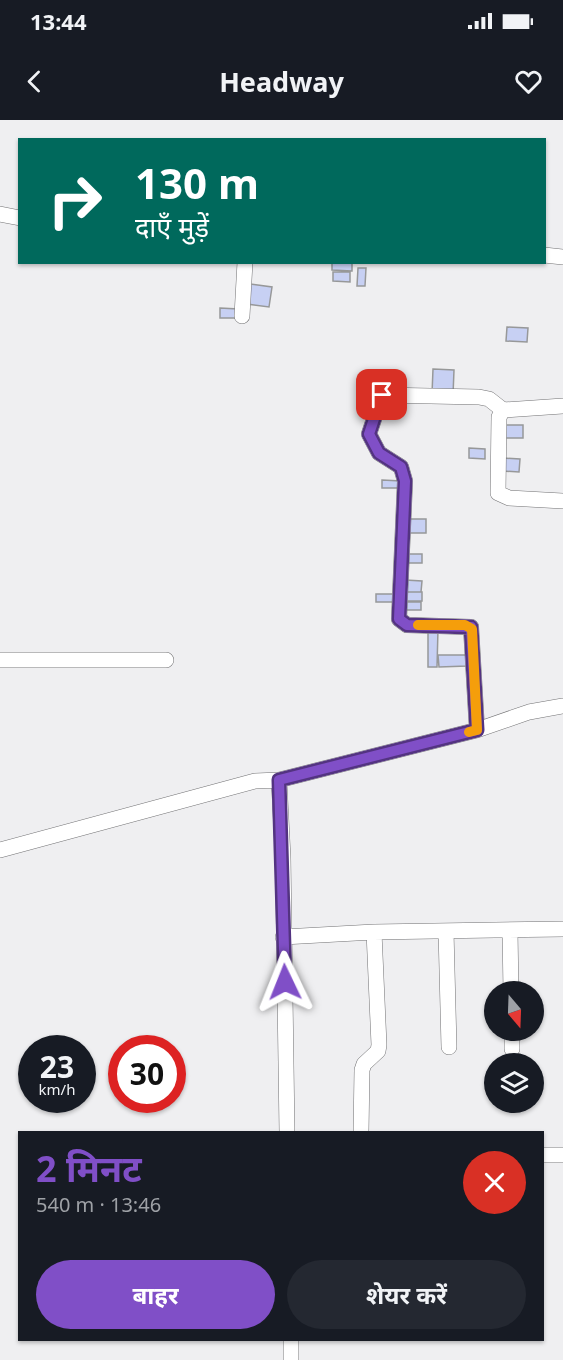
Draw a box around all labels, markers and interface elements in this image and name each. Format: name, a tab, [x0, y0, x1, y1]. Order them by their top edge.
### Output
text: 13:44	[30, 6, 87, 36]
text: Headway	[219, 63, 344, 100]
icon: back	[18, 65, 51, 98]
icon: heart	[512, 65, 545, 98]
text: 130 m	[135, 154, 259, 211]
icon: right	[36, 162, 114, 240]
text: दाएँ मुड़ें	[135, 208, 209, 245]
pin	[356, 369, 407, 420]
icon: arrive	[365, 378, 398, 411]
position arrow	[253, 950, 317, 1014]
north arrow	[484, 981, 544, 1041]
map controls	[484, 981, 544, 1113]
speed limit sign: 30	[108, 1035, 186, 1113]
text: 23	[40, 1046, 74, 1087]
button: layers	[484, 1053, 544, 1113]
text: km/h	[39, 1079, 75, 1099]
text: 2 मिनट	[36, 1144, 142, 1193]
button: close	[463, 1151, 526, 1214]
text: 540 m · 13:46	[36, 1191, 161, 1218]
button: बाहर	[36, 1260, 275, 1329]
button: शेयर करें	[287, 1260, 526, 1329]

